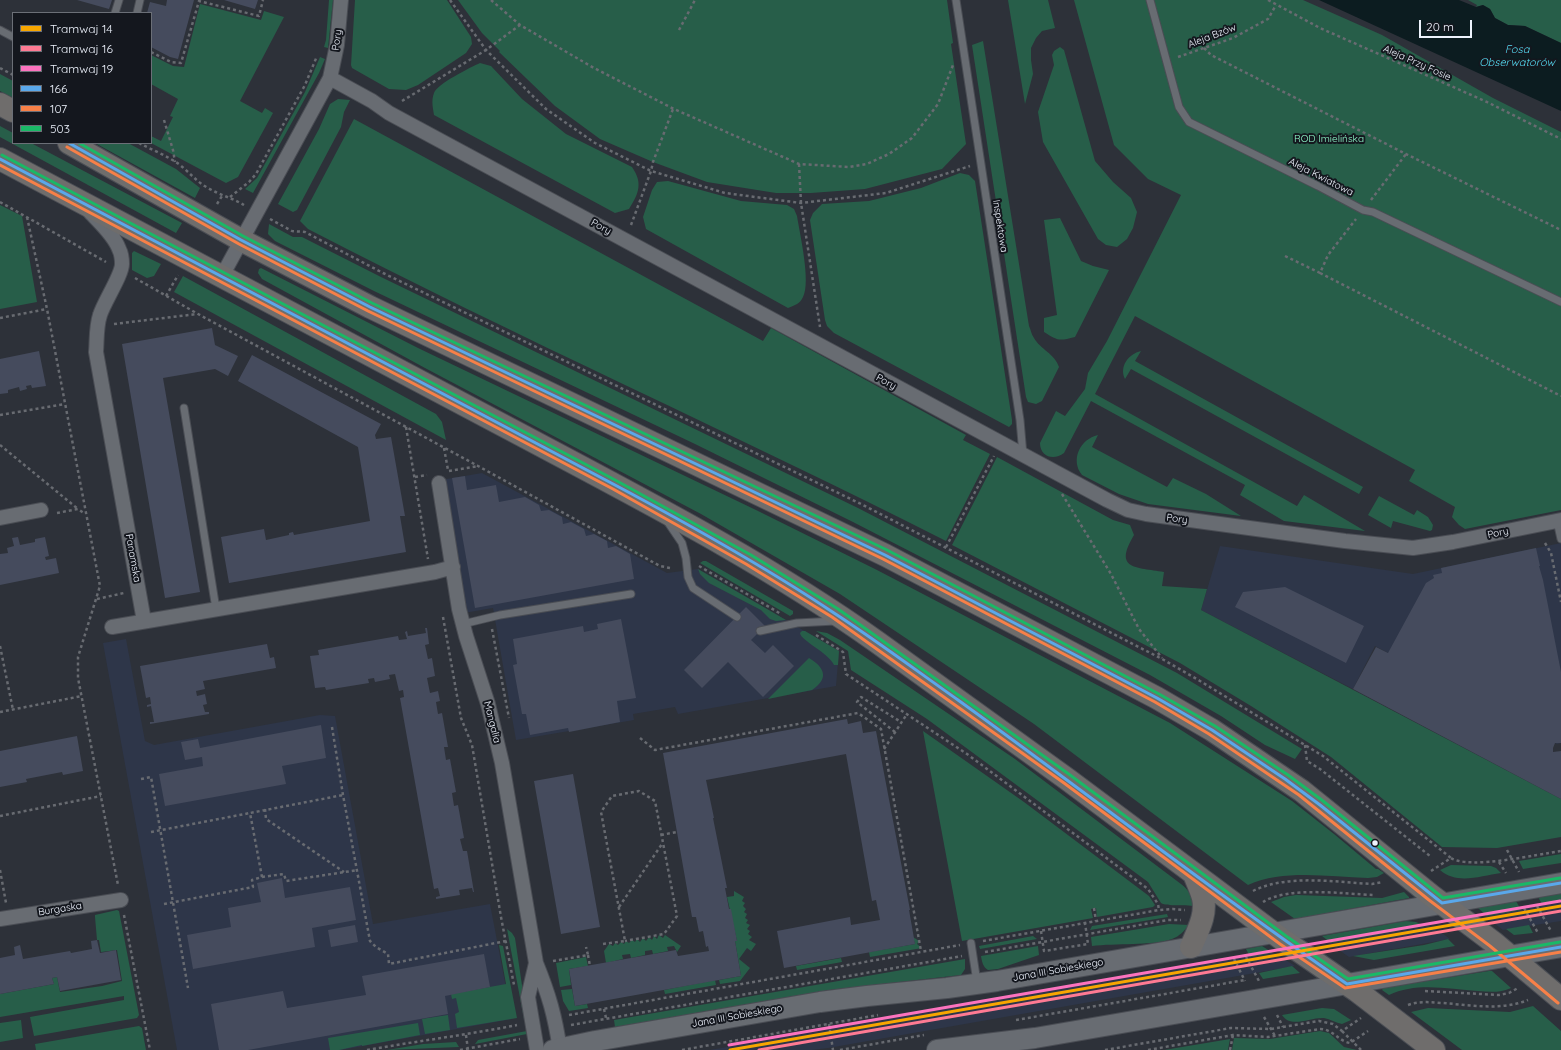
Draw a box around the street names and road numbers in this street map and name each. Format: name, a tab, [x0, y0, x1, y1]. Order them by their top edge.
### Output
street label: Aleja Bzów	[1186, 21, 1238, 51]
street label: Pory	[330, 29, 344, 51]
street label: Aleja Przy Fosie	[1381, 43, 1453, 83]
street label: Aleja Kwiatowa	[1287, 156, 1355, 198]
street label: Inspektowa	[990, 199, 1010, 253]
street label: Pory	[589, 217, 613, 237]
street label: Pory	[874, 372, 898, 392]
street label: Pory	[1166, 512, 1188, 526]
street label: Pory	[1486, 525, 1510, 541]
street label: Panamska	[123, 533, 143, 583]
street label: Mangalia	[481, 700, 503, 744]
street label: Burgaska	[37, 900, 83, 918]
street label: Jana III Sobieskiego	[1012, 956, 1104, 984]
street label: Jana III Sobieskiego	[691, 1002, 783, 1030]

